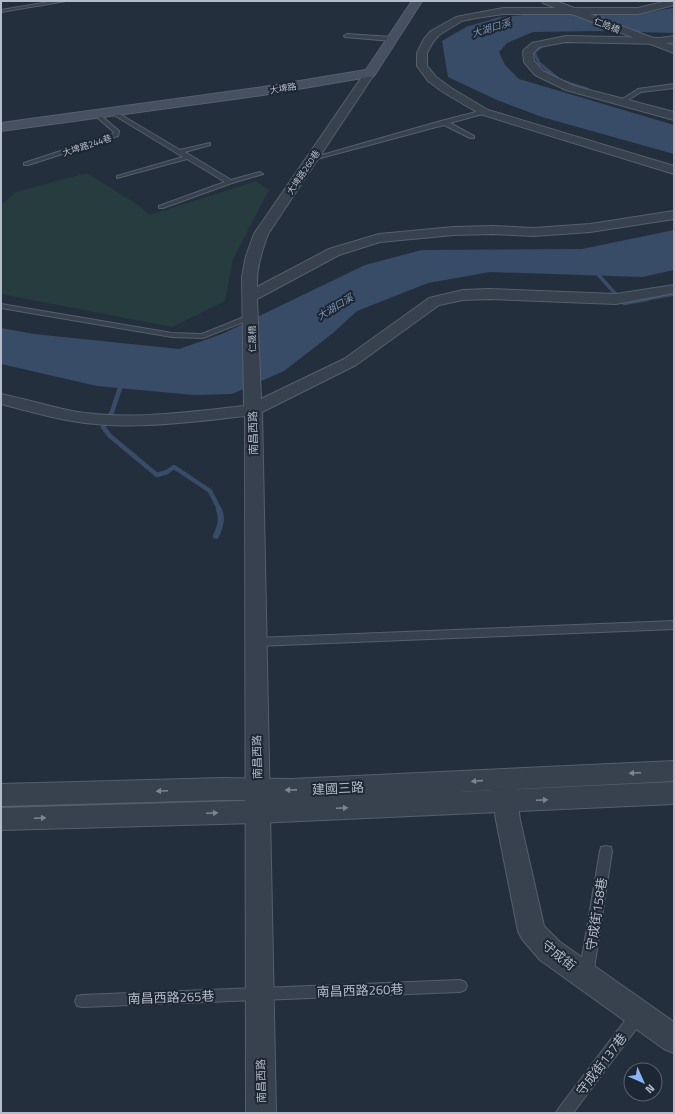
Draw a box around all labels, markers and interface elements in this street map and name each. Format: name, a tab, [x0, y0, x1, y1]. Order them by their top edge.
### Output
water label: 大湖口溪	[470, 14, 514, 41]
street label: 仁皓橋	[592, 14, 622, 36]
street label: 大埤路	[269, 79, 297, 97]
street label: 大埤路244巷	[61, 131, 113, 159]
street label: 大埤路260巷	[283, 147, 323, 197]
water label: 大湖口溪	[314, 289, 358, 324]
street label: 仁晟橋	[245, 325, 259, 353]
street label: 南昌西路	[245, 411, 261, 455]
street label: 南昌西路	[249, 735, 265, 779]
one-way arrow	[629, 769, 641, 776]
street label: 建國三路	[312, 777, 364, 799]
one-way arrow	[471, 778, 483, 785]
one-way arrow	[156, 787, 168, 794]
one-way arrow	[285, 787, 298, 793]
one-way arrow	[536, 796, 548, 803]
one-way arrow	[336, 805, 349, 811]
one-way arrow	[206, 810, 219, 816]
one-way arrow	[34, 815, 47, 821]
street label: 守成街158巷	[580, 876, 612, 952]
street label: 守成街	[538, 935, 580, 975]
street label: 南昌西路260巷	[316, 978, 404, 1002]
street label: 南昌西路265巷	[127, 985, 215, 1009]
street label: 守成街137巷	[571, 1028, 631, 1100]
street label: 南昌西路	[253, 1059, 269, 1103]
north arrow	[623, 1062, 663, 1102]
text: N	[642, 1081, 658, 1097]

